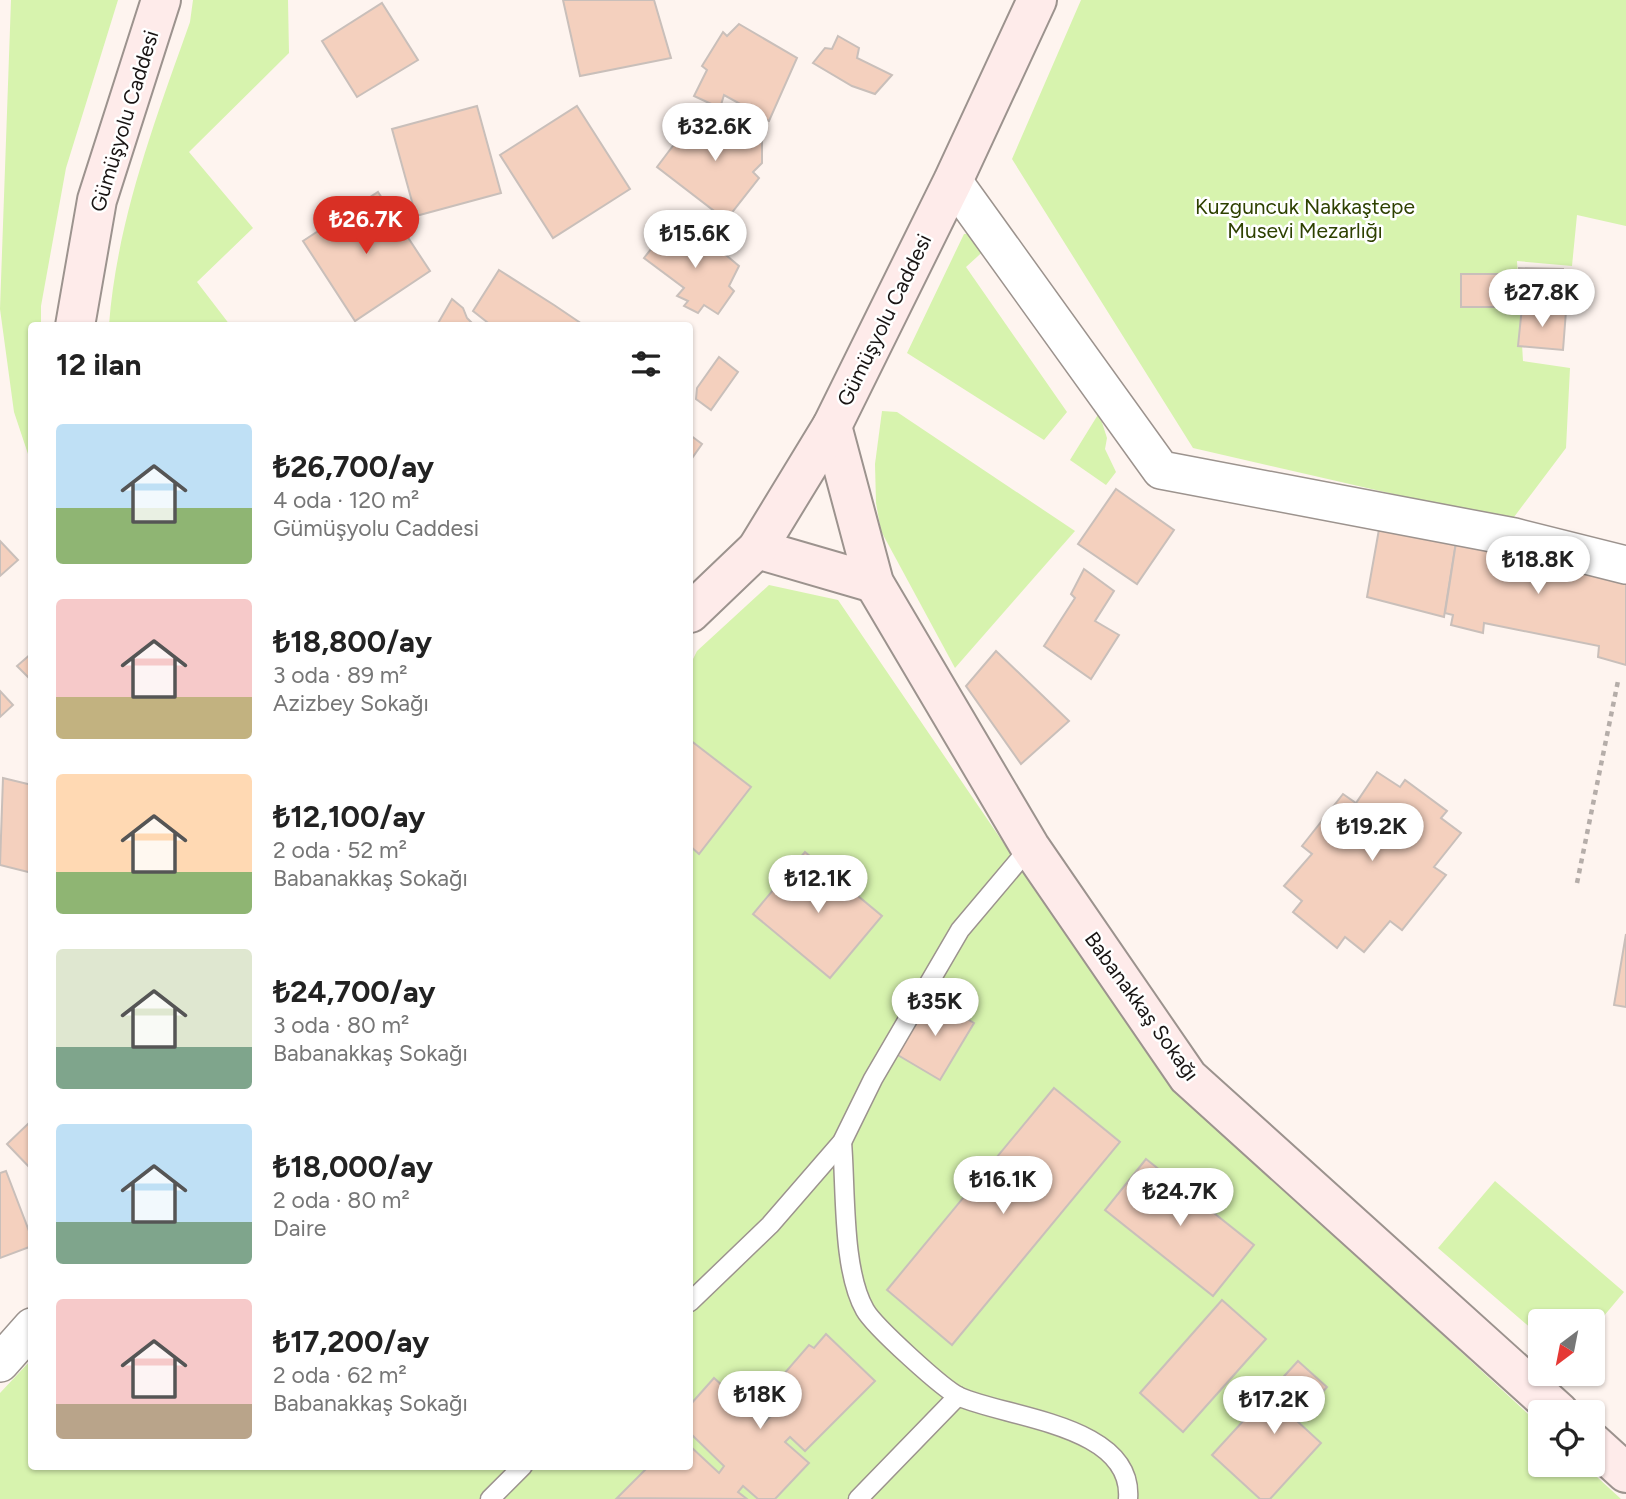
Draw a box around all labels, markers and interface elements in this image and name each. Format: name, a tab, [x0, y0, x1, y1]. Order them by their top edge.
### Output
street label: Gümüşyolu Caddesi	[85, 27, 163, 215]
pin: ₺32.6K	[658, 104, 772, 163]
text: ₺32.6K	[678, 112, 752, 140]
park label: Kuzguncuk Nakkaştepe Musevi Mezarlığı	[1195, 194, 1415, 243]
pin: ₺26.7K	[309, 196, 423, 256]
text: ₺26.7K	[329, 205, 403, 233]
pin: ₺15.6K	[638, 210, 752, 270]
text: ₺15.6K	[660, 219, 730, 247]
street label: Gümüşyolu Caddesi	[832, 230, 936, 410]
pin: ₺27.8K	[1485, 270, 1599, 329]
text: ₺27.8K	[1505, 278, 1579, 306]
icon: filters	[627, 345, 665, 383]
text: 12 ilan	[56, 346, 141, 383]
text: ₺26,700/ay	[273, 448, 434, 485]
icon: home	[112, 452, 196, 536]
text: 4 oda · 120 m²	[273, 486, 419, 514]
text: Gümüşyolu Caddesi	[273, 514, 479, 542]
pin: ₺18.8K	[1481, 536, 1595, 596]
text: ₺18.8K	[1502, 545, 1574, 573]
text: ₺18,800/ay	[273, 623, 432, 660]
icon: home	[112, 627, 196, 711]
text: 3 oda · 89 m²	[273, 661, 408, 689]
text: Azizbey Sokağı	[273, 689, 429, 717]
text: ₺12,100/ay	[273, 798, 425, 835]
icon: home	[112, 802, 196, 886]
pin: ₺19.2K	[1315, 804, 1429, 863]
text: ₺19.2K	[1337, 812, 1407, 840]
text: 2 oda · 52 m²	[273, 836, 407, 864]
pin: ₺12.1K	[761, 856, 875, 915]
text: Babanakkaş Sokağı	[273, 864, 468, 892]
text: ₺12.1K	[785, 864, 851, 892]
street label: Babanakkaş Sokağı	[1080, 927, 1204, 1085]
text: ₺24,700/ay	[273, 973, 436, 1010]
icon: home	[112, 977, 196, 1061]
pin: ₺35K	[894, 978, 976, 1038]
text: ₺35K	[908, 987, 962, 1015]
text: 3 oda · 80 m²	[273, 1011, 409, 1039]
text: Babanakkaş Sokağı	[273, 1039, 468, 1067]
text: ₺18,000/ay	[273, 1148, 433, 1185]
icon: home	[112, 1152, 196, 1236]
pin: ₺16.1K	[946, 1156, 1060, 1216]
text: ₺16.1K	[970, 1165, 1036, 1193]
pin: ₺24.7K	[1123, 1168, 1237, 1228]
text: ₺24.7K	[1143, 1177, 1217, 1205]
text: 2 oda · 80 m²	[273, 1186, 410, 1214]
text: Daire	[273, 1214, 326, 1242]
north arrow	[1528, 1309, 1605, 1386]
map controls	[1528, 1309, 1605, 1477]
text: ₺17,200/ay	[273, 1323, 429, 1360]
icon: home	[112, 1327, 196, 1411]
text: 2 oda · 62 m²	[273, 1361, 407, 1389]
pin: ₺18K	[719, 1372, 801, 1431]
pin: ₺17.2K	[1217, 1376, 1331, 1436]
text: ₺18K	[734, 1380, 786, 1408]
text: ₺17.2K	[1239, 1385, 1309, 1413]
text: Babanakkaş Sokağı	[273, 1389, 468, 1417]
button: locate	[1528, 1400, 1605, 1477]

